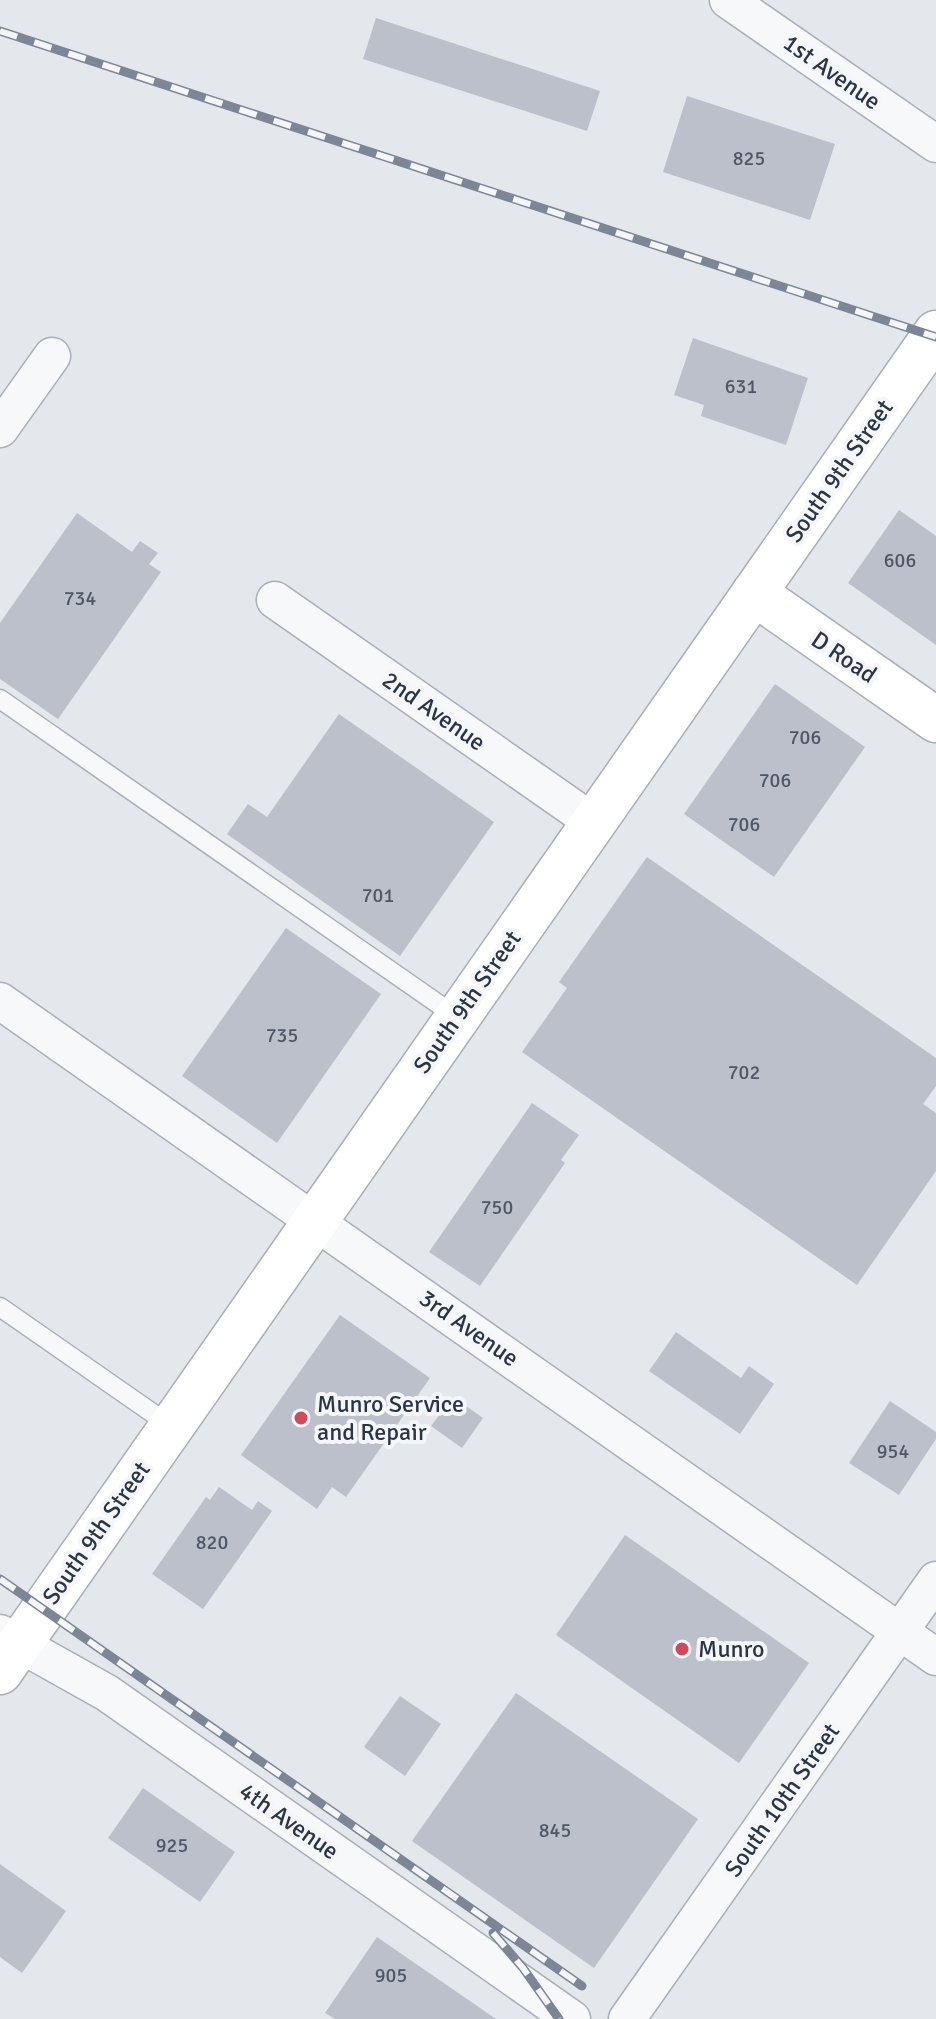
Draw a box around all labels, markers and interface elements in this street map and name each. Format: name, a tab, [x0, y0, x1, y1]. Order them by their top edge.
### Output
street label: 1st Avenue	[777, 28, 887, 116]
house number: 825	[733, 146, 765, 171]
house number: 631	[725, 374, 757, 399]
street label: South 9th Street	[779, 394, 899, 548]
house number: 606	[884, 548, 916, 573]
house number: 734	[64, 586, 96, 611]
street label: D Road	[806, 624, 882, 690]
street label: 2nd Avenue	[377, 665, 491, 757]
house number: 706	[789, 725, 821, 750]
house number: 706	[759, 768, 791, 793]
house number: 706	[728, 812, 760, 837]
house number: 701	[362, 883, 394, 908]
street label: South 9th Street	[407, 925, 527, 1079]
house number: 735	[266, 1023, 298, 1048]
house number: 702	[728, 1060, 760, 1085]
house number: 750	[481, 1195, 513, 1220]
street label: 3rd Avenue	[413, 1283, 525, 1373]
place label: Munro Service and Repair	[317, 1389, 464, 1447]
marker: Munro Service and Repair	[292, 1409, 310, 1427]
house number: 954	[877, 1439, 909, 1464]
street label: South 9th Street	[36, 1456, 156, 1610]
house number: 820	[196, 1530, 228, 1555]
place label: Munro	[698, 1634, 764, 1664]
marker: Munro	[673, 1640, 691, 1658]
street label: South 10th Street	[718, 1717, 846, 1883]
street label: 4th Avenue	[233, 1776, 345, 1866]
house number: 845	[539, 1818, 571, 1843]
house number: 925	[156, 1833, 188, 1858]
house number: 905	[375, 1963, 407, 1988]

